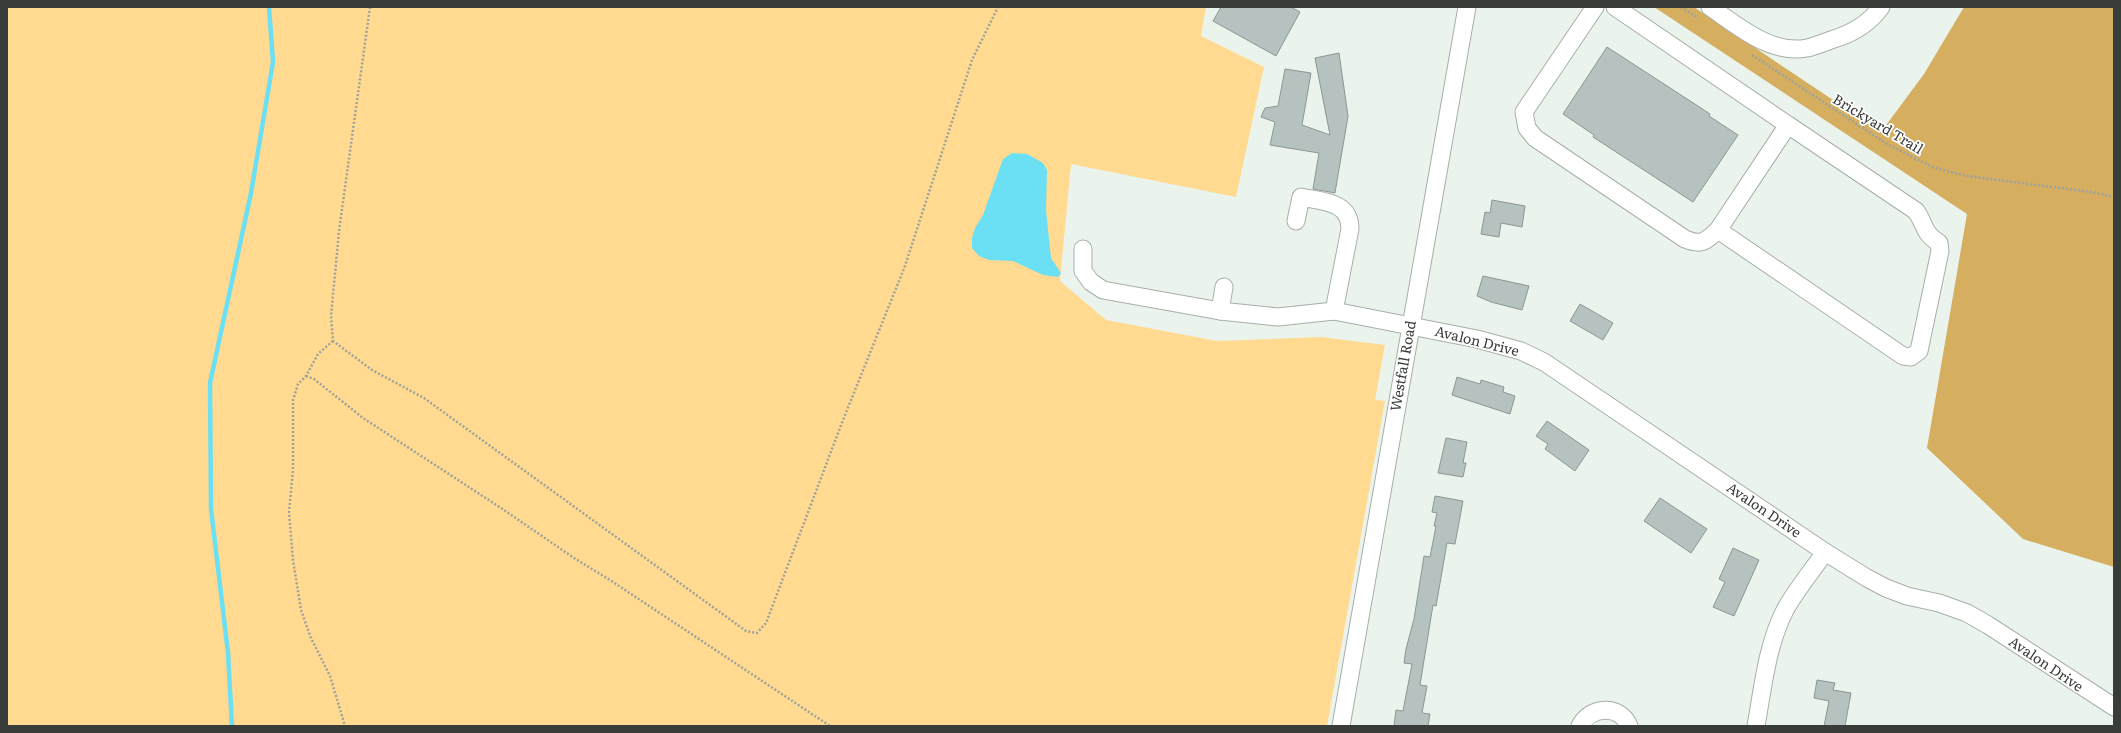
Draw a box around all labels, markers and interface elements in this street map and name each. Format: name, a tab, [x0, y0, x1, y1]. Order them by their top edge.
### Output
street label: Brickyard Trail	[1829, 88, 1928, 158]
street label: Westfall Road	[1384, 318, 1420, 413]
street label: Avalon Drive	[1433, 320, 1521, 360]
street label: Avalon Drive	[1723, 477, 1806, 542]
street label: Avalon Drive	[2005, 631, 2088, 696]

